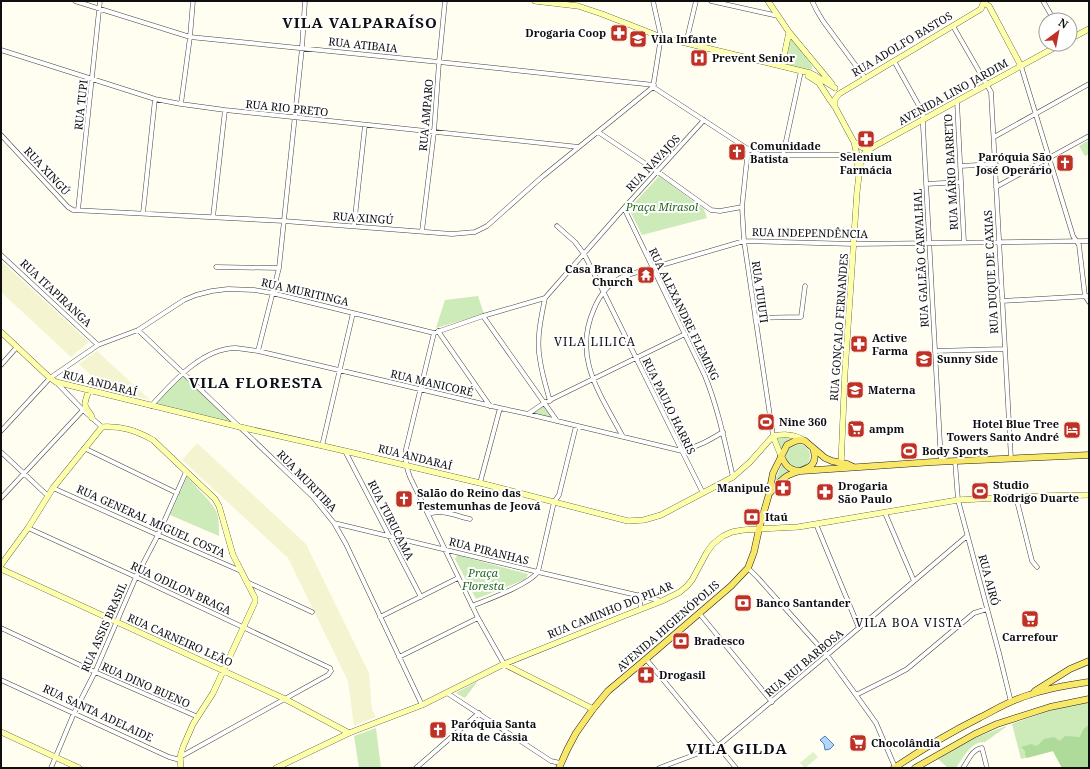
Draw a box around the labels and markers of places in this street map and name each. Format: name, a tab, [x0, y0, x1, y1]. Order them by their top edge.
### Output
pharmacy icon: Drogaria Coop	[609, 23, 629, 43]
place label: Drogaria Coop	[525, 25, 606, 40]
school or university icon: Vila Infante	[628, 29, 648, 49]
place label: Vila Infante	[651, 31, 717, 46]
hospital icon: Prevent Senior	[689, 48, 709, 68]
place label: Prevent Senior	[712, 50, 795, 65]
pharmacy icon: Selenium Farmácia	[856, 129, 876, 149]
place label: Comunidade Batista	[750, 138, 821, 166]
church icon: Comunidade Batista	[727, 142, 747, 162]
place label: Selenium Farmácia	[840, 149, 893, 177]
place label: Paróquia São José Operário	[975, 149, 1052, 177]
church icon: Paróquia São José Operário	[1055, 153, 1075, 173]
place label: Casa Branca Church	[565, 261, 634, 289]
temple icon: Casa Branca Church	[636, 265, 656, 285]
place label: Active Farma	[872, 330, 909, 358]
pharmacy icon: Active Farma	[849, 334, 869, 354]
school or university icon: Sunny Side	[914, 349, 934, 369]
place label: Sunny Side	[937, 351, 998, 366]
school or university icon: Materna	[845, 380, 865, 400]
place label: Materna	[868, 382, 916, 397]
sports icon: Nine 360	[756, 412, 776, 432]
place label: Nine 360	[779, 414, 827, 429]
place label: Hotel Blue Tree Towers Santo André	[947, 416, 1059, 444]
supermarket icon: ampm	[846, 419, 866, 439]
hotel icon: Hotel Blue Tree Towers Santo André	[1062, 420, 1082, 440]
place label: ampm	[869, 421, 905, 436]
sports icon: Body Sports	[899, 441, 919, 461]
place label: Body Sports	[922, 443, 988, 458]
place label: Studio Rodrigo Duarte	[993, 477, 1079, 505]
pharmacy icon: Manipule	[773, 478, 793, 498]
place label: Drogaria São Paulo	[838, 478, 892, 506]
place label: Manipule	[717, 480, 770, 495]
sports icon: Studio Rodrigo Duarte	[970, 481, 990, 501]
pharmacy icon: Drogaria São Paulo	[815, 482, 835, 502]
place label: Salão do Reino das Testemunhas de Jeová	[417, 485, 541, 513]
church icon: Salão do Reino das Testemunhas de Jeová	[394, 489, 414, 509]
bank icon: Itaú	[742, 507, 762, 527]
place label: Itaú	[765, 509, 788, 524]
bank icon: Banco Santander	[733, 593, 753, 613]
place label: Banco Santander	[756, 595, 851, 610]
supermarket icon: Carrefour	[1020, 609, 1040, 629]
place label: Carrefour	[1002, 629, 1058, 644]
bank icon: Bradesco	[671, 631, 691, 651]
place label: Bradesco	[694, 633, 745, 648]
pharmacy icon: Drogasil	[636, 665, 656, 685]
place label: Drogasil	[659, 667, 706, 682]
place label: Paróquia Santa Rita de Cássia	[451, 716, 537, 744]
church icon: Paróquia Santa Rita de Cássia	[428, 720, 448, 740]
supermarket icon: Chocolândia	[848, 733, 868, 753]
place label: Chocolândia	[871, 735, 941, 750]

